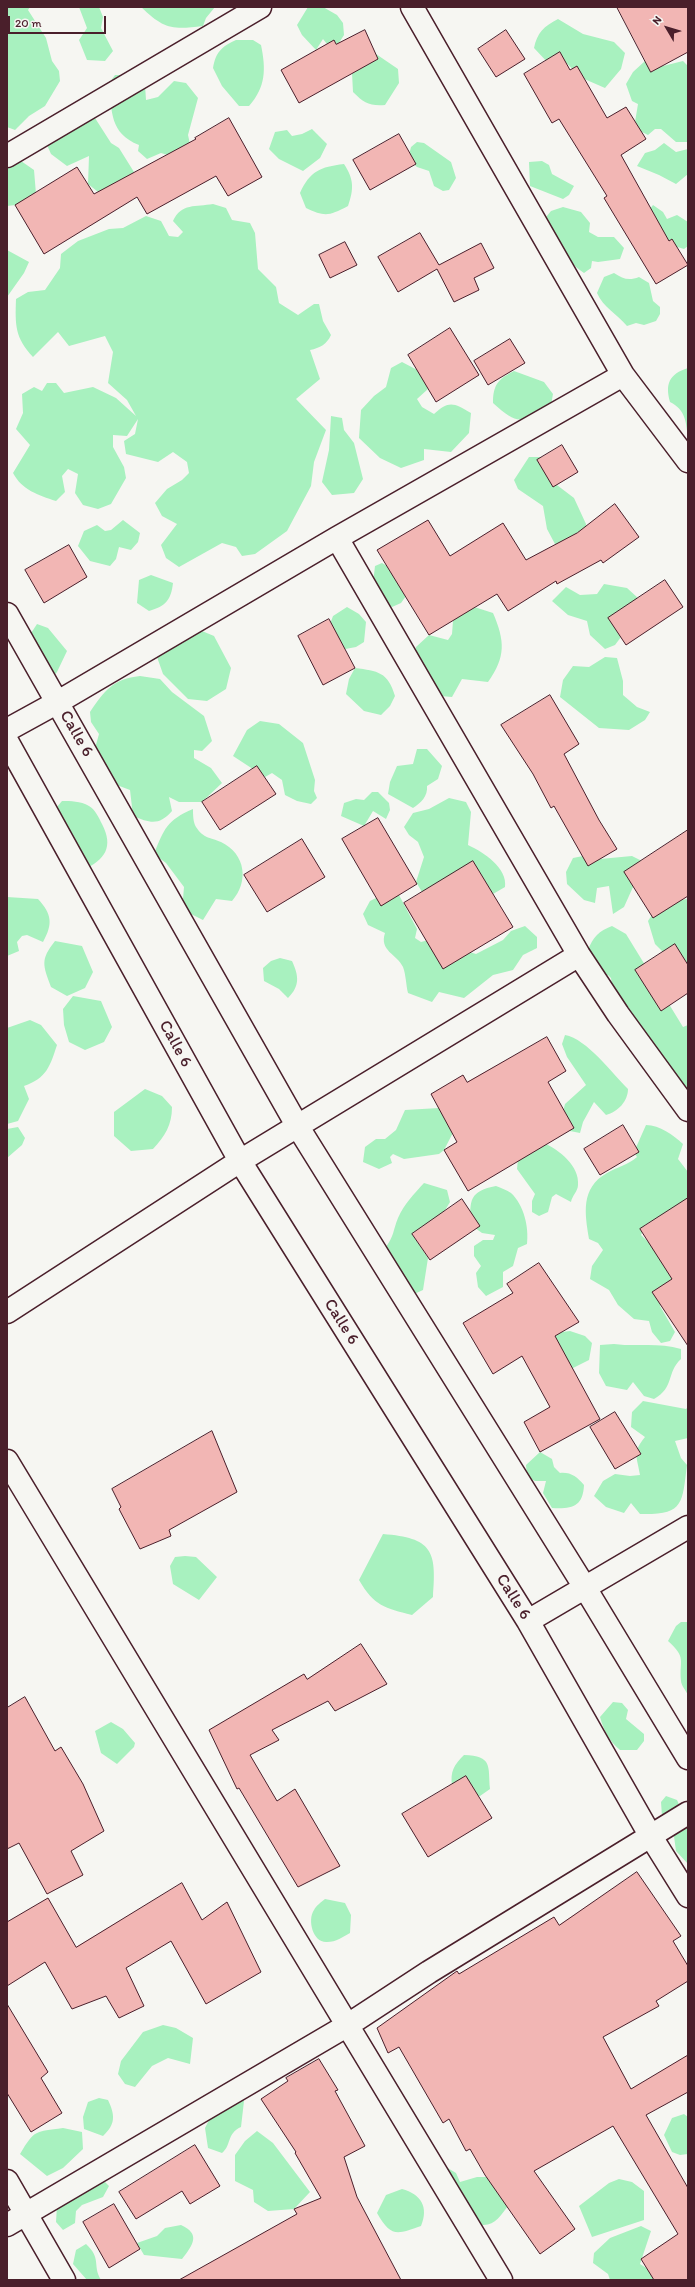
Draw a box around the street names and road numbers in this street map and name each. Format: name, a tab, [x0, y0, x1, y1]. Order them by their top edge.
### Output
street label: Calle 6	[55, 707, 97, 761]
street label: Calle 6	[154, 1017, 196, 1071]
street label: Calle 6	[319, 1295, 363, 1349]
street label: Calle 6	[491, 1570, 535, 1624]

